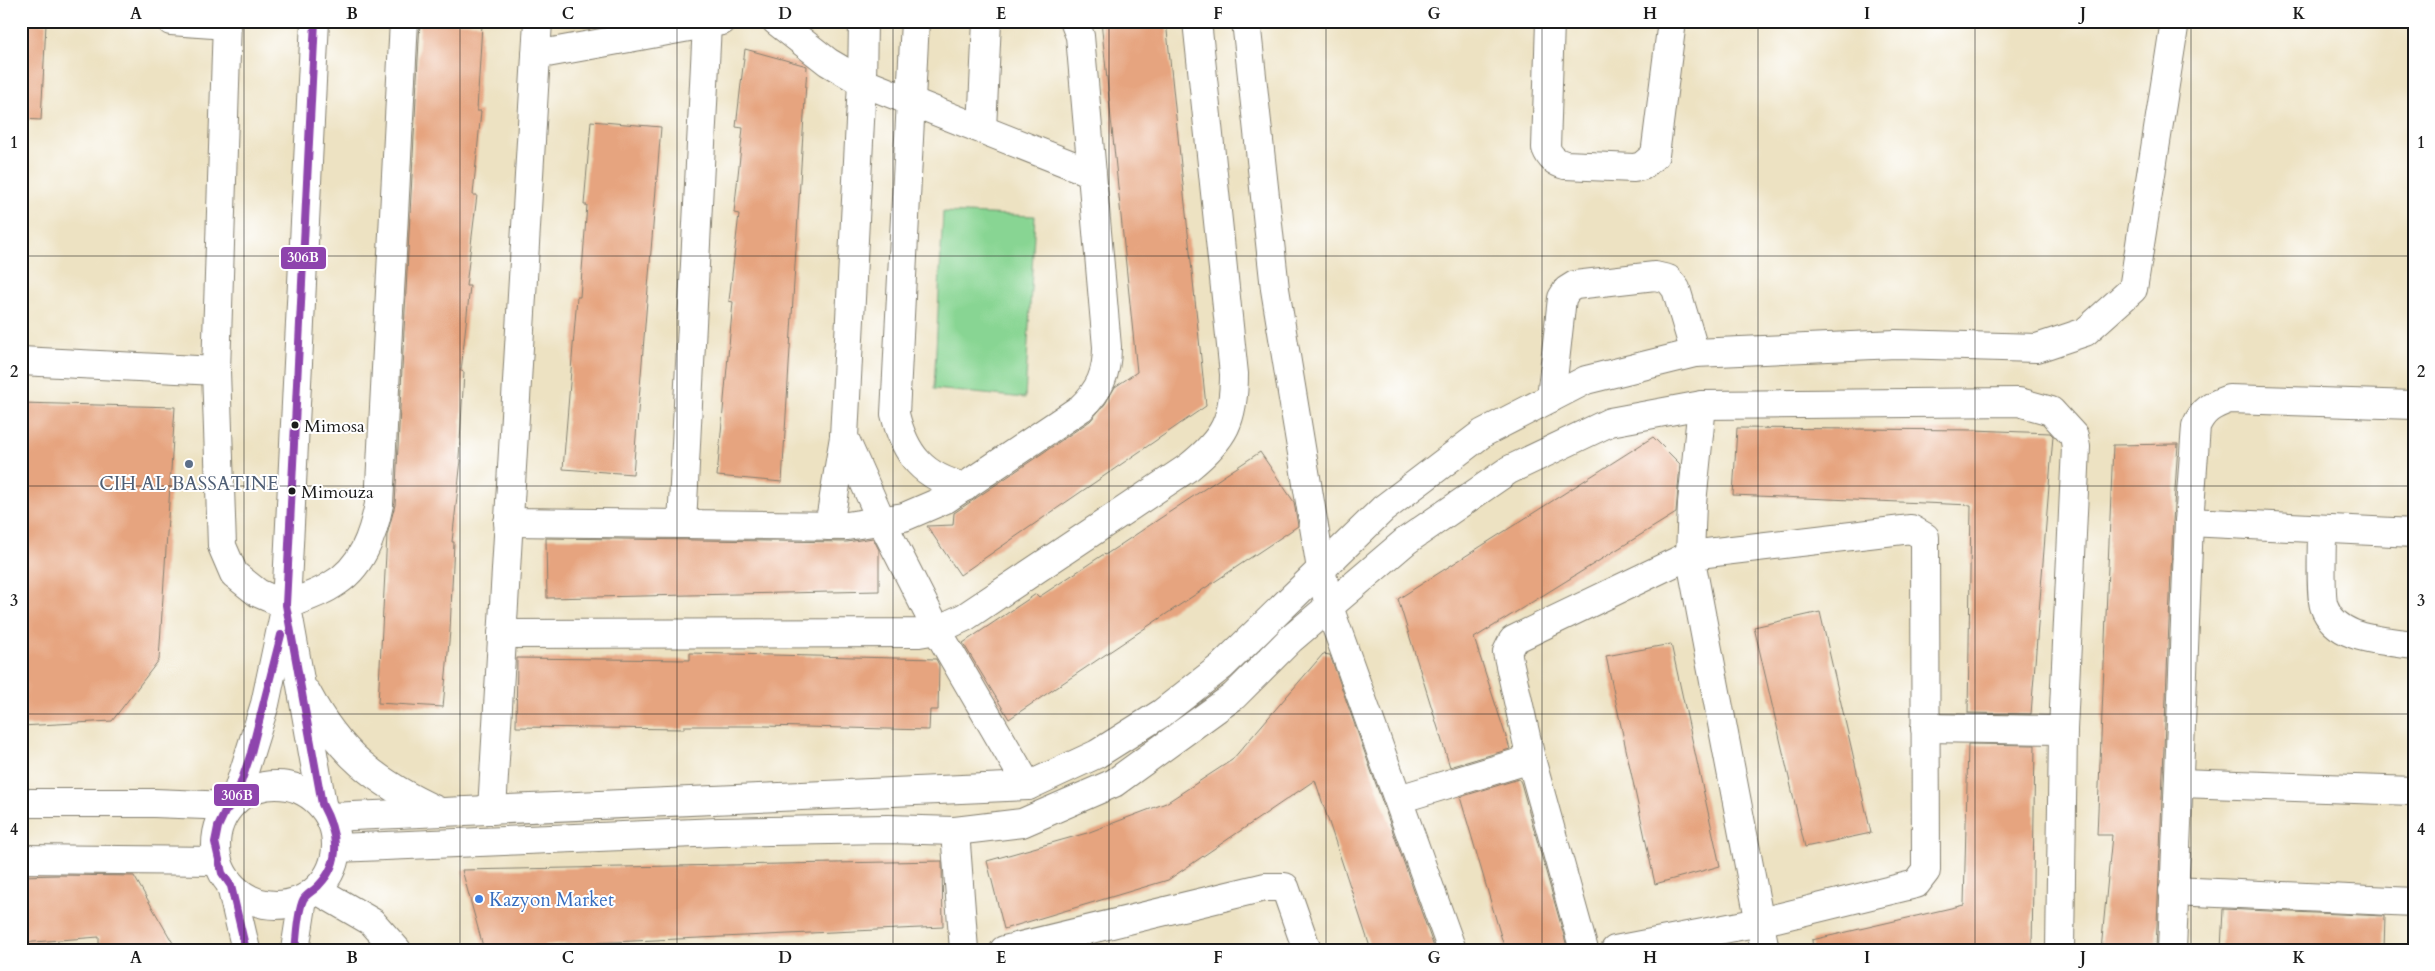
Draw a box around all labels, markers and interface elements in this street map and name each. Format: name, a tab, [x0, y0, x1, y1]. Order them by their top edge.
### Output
text: A	[130, 3, 142, 25]
text: B	[346, 3, 358, 25]
text: C	[562, 3, 574, 25]
text: D	[778, 3, 792, 25]
text: E	[996, 3, 1006, 25]
text: F	[1213, 3, 1223, 25]
text: G	[1427, 3, 1441, 25]
text: H	[1643, 3, 1657, 25]
text: I	[1864, 3, 1870, 25]
text: J	[2078, 3, 2086, 25]
text: K	[2293, 3, 2306, 25]
text: 1	[10, 132, 18, 154]
text: 1	[2417, 132, 2425, 154]
line badge: 306B	[280, 246, 327, 270]
text: 306B	[287, 248, 319, 267]
text: 2	[10, 361, 18, 383]
text: 2	[2417, 361, 2425, 383]
place label: Mimosa	[304, 414, 365, 439]
marker: Mimosa	[290, 420, 300, 430]
marker: CIH AL BASSATINE	[183, 458, 195, 470]
place label: CIH AL BASSATINE	[99, 471, 279, 497]
place label: Mimouza	[301, 480, 374, 505]
marker: Mimouza	[287, 486, 297, 496]
text: 3	[10, 590, 18, 612]
text: 3	[2417, 590, 2425, 612]
line badge: 306B	[213, 783, 260, 807]
text: 306B	[221, 786, 253, 805]
text: 4	[10, 819, 18, 841]
text: 4	[2417, 819, 2425, 841]
place label: Kazyon Market	[489, 887, 614, 913]
marker: Kazyon Market	[473, 893, 485, 905]
text: A	[130, 947, 142, 969]
text: B	[346, 947, 358, 969]
text: C	[562, 947, 574, 969]
text: D	[778, 947, 792, 969]
text: E	[996, 947, 1006, 969]
text: F	[1213, 947, 1223, 969]
text: G	[1427, 947, 1441, 969]
text: H	[1643, 947, 1657, 969]
text: I	[1864, 947, 1870, 969]
text: J	[2078, 947, 2086, 969]
text: K	[2293, 947, 2306, 969]

